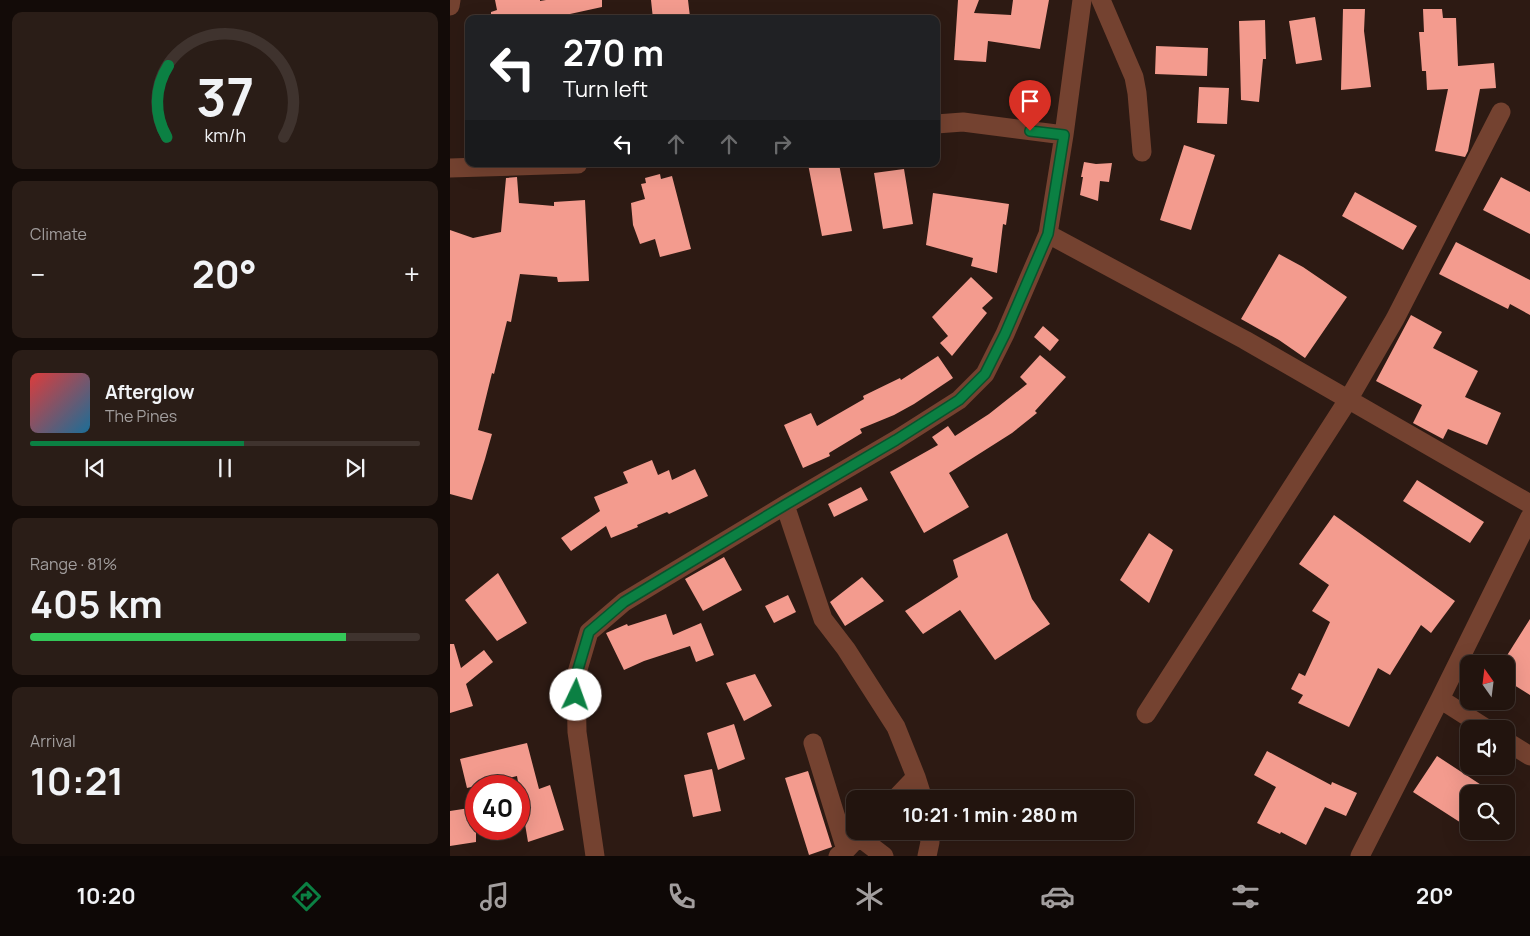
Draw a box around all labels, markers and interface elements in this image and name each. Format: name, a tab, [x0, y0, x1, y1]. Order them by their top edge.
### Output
text: 270 m	[563, 29, 664, 77]
icon: left	[480, 35, 545, 100]
text: 37	[196, 61, 254, 132]
text: Turn left	[563, 74, 648, 104]
pin	[1009, 80, 1051, 131]
icon: arrive	[1016, 87, 1044, 115]
text: km/h	[204, 123, 246, 147]
icon: left	[609, 130, 637, 158]
icon: ahead	[662, 130, 690, 158]
icon: ahead	[715, 130, 743, 158]
icon: right	[768, 130, 796, 158]
text: Climate	[30, 223, 87, 245]
text: 20°	[192, 247, 257, 299]
text: −	[30, 255, 45, 293]
text: +	[404, 255, 420, 293]
text: Afterglow	[105, 379, 194, 405]
text: The Pines	[105, 405, 177, 427]
icon: previous	[81, 454, 109, 482]
icon: pause	[211, 454, 239, 482]
icon: next	[341, 454, 369, 482]
text: Range · 81%	[30, 553, 117, 575]
text: 405 km	[30, 577, 163, 629]
north arrow	[1460, 655, 1515, 710]
map controls	[1460, 655, 1515, 840]
position arrow	[549, 668, 601, 720]
button: sound	[1460, 720, 1515, 775]
text: Arrival	[30, 730, 76, 752]
text: 10:21	[30, 754, 124, 806]
speed limit sign: 40	[465, 775, 530, 840]
button: search	[1460, 785, 1515, 840]
text: 10:21 · 1 min · 280 m	[902, 802, 1078, 828]
icon: directions	[289, 879, 324, 914]
icon: music	[477, 879, 512, 914]
icon: phone	[664, 879, 699, 914]
icon: climate	[852, 879, 887, 914]
icon: car	[1040, 879, 1075, 914]
icon: filters	[1228, 879, 1263, 914]
text: 10:20	[76, 881, 136, 911]
text: 20°	[1416, 881, 1454, 911]

